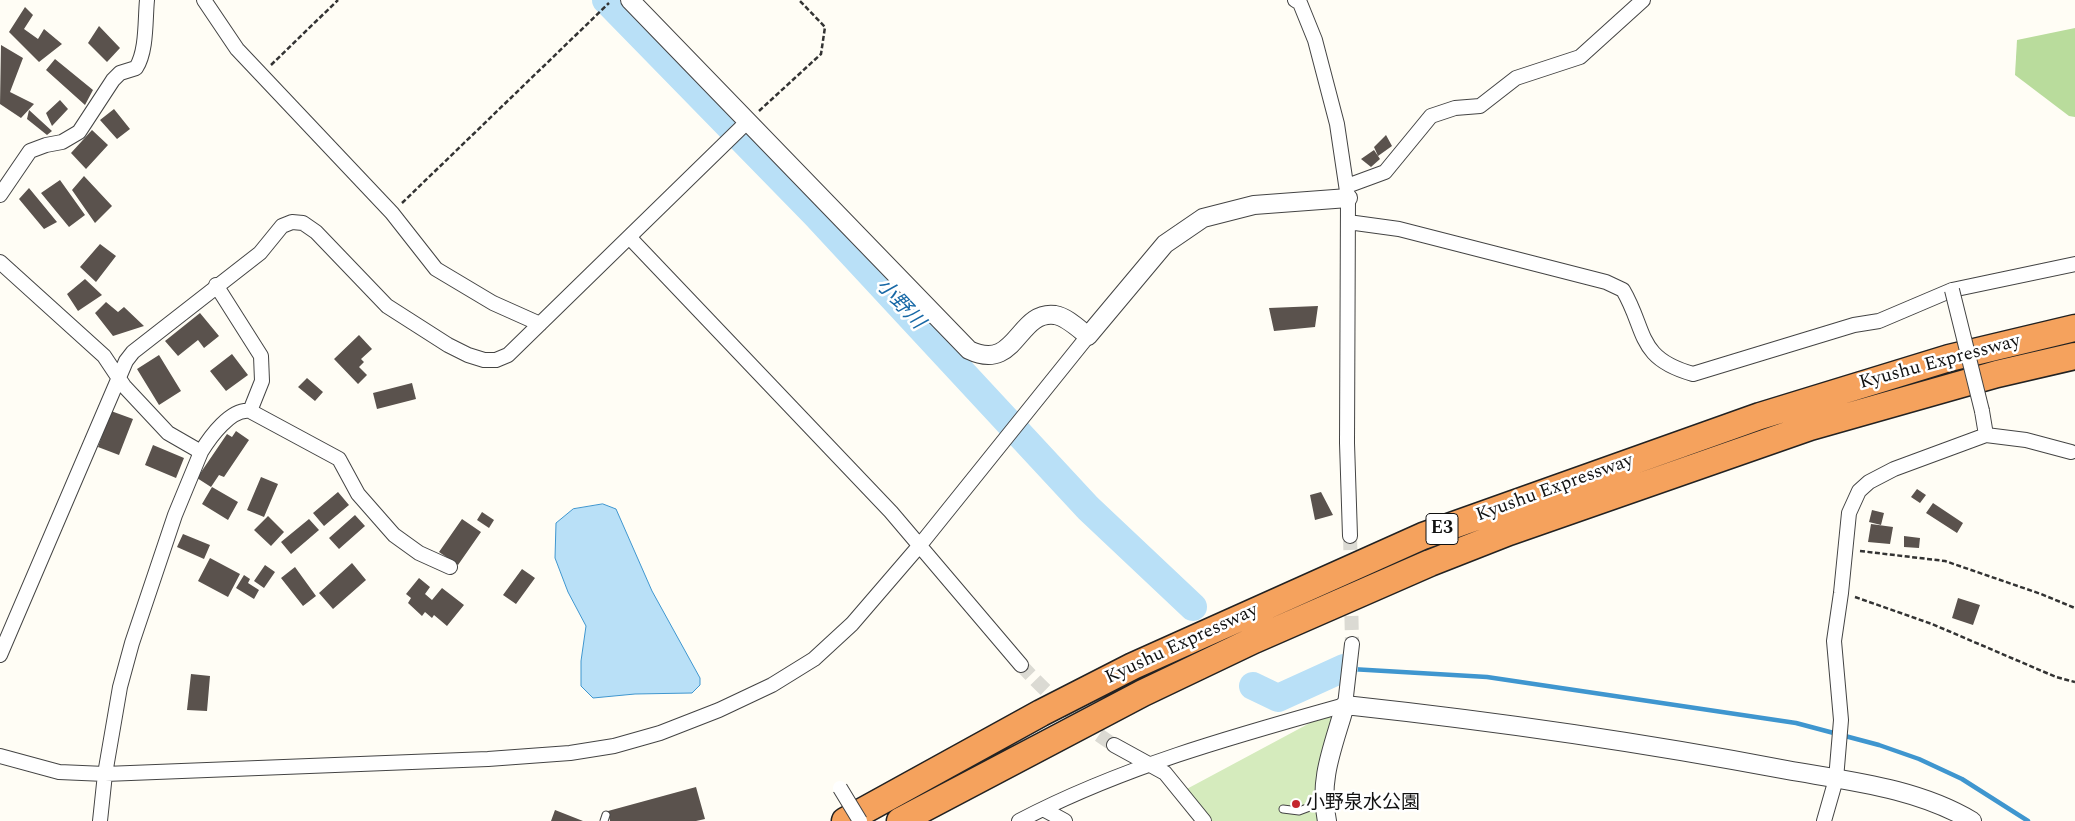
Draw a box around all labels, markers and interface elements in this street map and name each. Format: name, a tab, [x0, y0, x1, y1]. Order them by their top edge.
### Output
water label: 小野川	[870, 275, 928, 335]
street label: Kyushu Expressway	[1857, 331, 2023, 395]
street label: Kyushu Expressway	[1473, 450, 1637, 528]
road number: E3	[1426, 514, 1458, 544]
street label: Kyushu Expressway	[1102, 600, 1262, 690]
place label: 小野泉水公園	[1306, 793, 1420, 815]
marker: 小野泉水公園	[1290, 798, 1302, 810]

